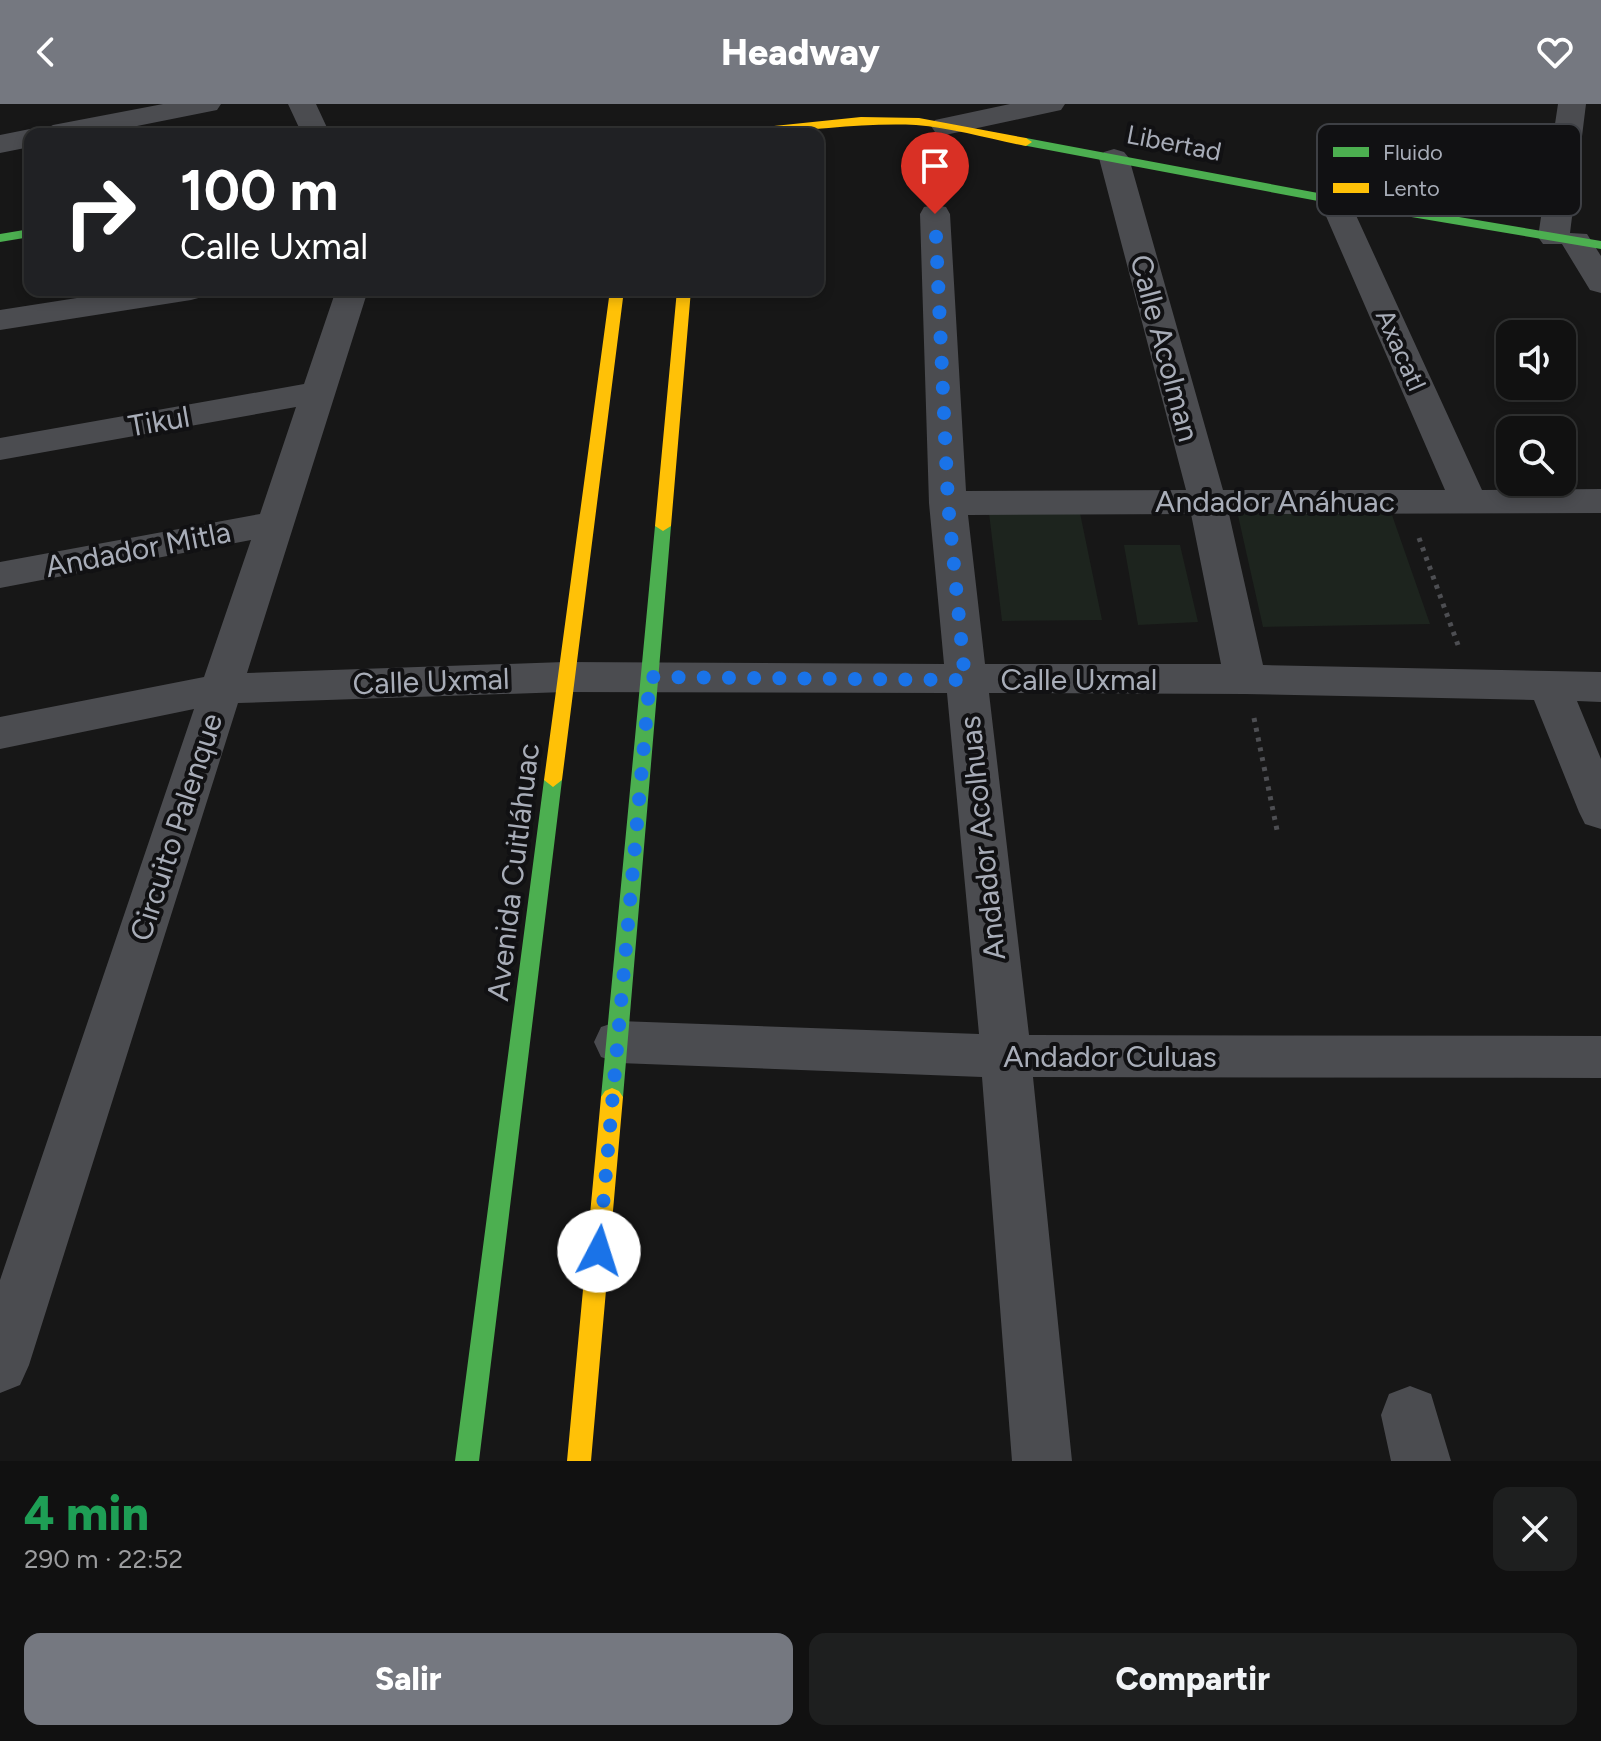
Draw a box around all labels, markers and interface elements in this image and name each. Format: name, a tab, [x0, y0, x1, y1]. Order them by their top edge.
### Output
icon: back	[24, 30, 68, 74]
icon: heart	[1533, 30, 1577, 74]
text: Headway	[721, 31, 880, 74]
street label: Libertad	[1124, 118, 1224, 168]
legend	[1317, 124, 1581, 216]
pin	[901, 132, 969, 214]
text: Fluido	[1383, 139, 1443, 166]
icon: arrive	[913, 144, 957, 188]
text: 100 m	[180, 157, 338, 224]
icon: right	[48, 160, 152, 264]
text: Lento	[1383, 175, 1440, 202]
text: Calle Uxmal	[180, 225, 368, 268]
street label: Calle Acolman	[1122, 251, 1208, 445]
street label: Axacatl	[1369, 304, 1433, 396]
map controls	[1496, 320, 1576, 496]
button: sound	[1496, 320, 1576, 400]
street label: Tikul	[126, 397, 192, 445]
button: search	[1496, 416, 1576, 496]
street label: Andador Anáhuac	[1155, 483, 1395, 520]
street label: Andador Mitla	[42, 513, 234, 585]
street label: Calle Uxmal	[352, 660, 510, 702]
street label: Calle Uxmal	[1001, 661, 1157, 698]
street label: Circuito Palenque	[122, 708, 230, 946]
street label: Andador Acolhuas	[951, 714, 1013, 962]
street label: Avenida Cuitláhuac	[479, 741, 547, 1003]
street label: Andador Culuas	[1003, 1038, 1217, 1075]
position arrow	[557, 1209, 641, 1293]
text: 4 min	[24, 1484, 149, 1542]
button: close	[1493, 1487, 1577, 1571]
text: 290 m · 22:52	[24, 1543, 183, 1575]
button: Salir	[24, 1633, 793, 1725]
button: Compartir	[809, 1633, 1577, 1725]

